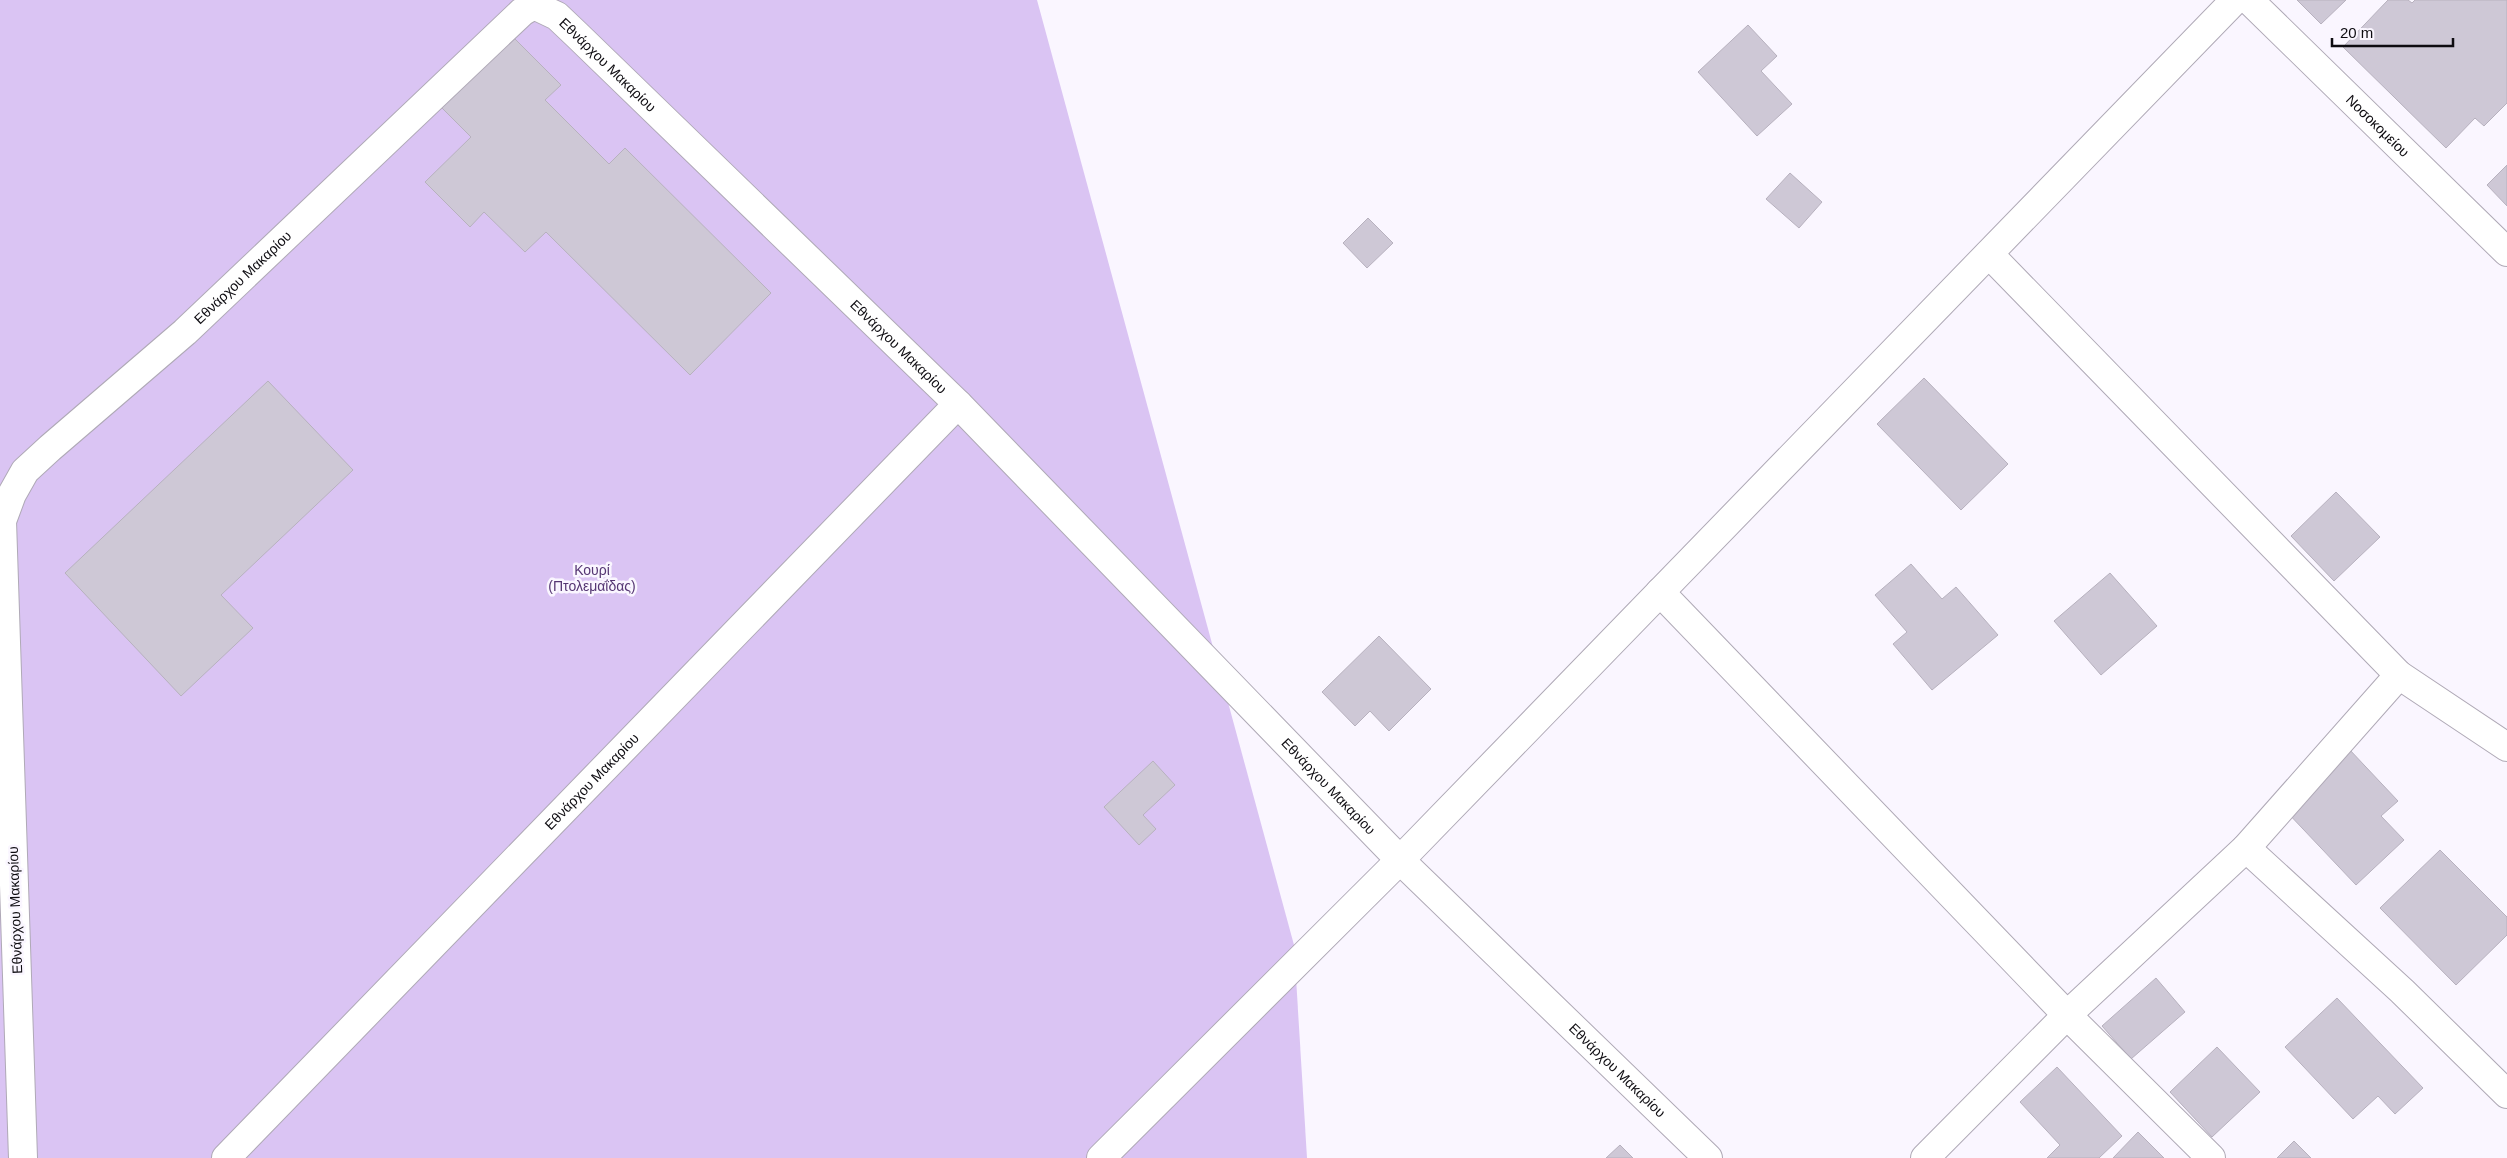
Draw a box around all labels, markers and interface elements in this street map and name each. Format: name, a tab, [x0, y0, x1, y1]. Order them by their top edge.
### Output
street label: Εθνάρχου Μακαρίου	[556, 15, 659, 115]
scale bar	[2332, 15, 2453, 47]
text: 20 m	[2340, 24, 2373, 41]
street label: Νοσοκομείου	[2343, 91, 2413, 160]
street label: Εθνάρχου Μακαρίου	[191, 227, 294, 327]
street label: Εθνάρχου Μακαρίου	[847, 296, 950, 397]
park label: Κουρί (Πτολεμαΐδας)	[548, 562, 636, 594]
street label: Εθνάρχου Μακαρίου	[541, 730, 642, 833]
street label: Εθνάρχου Μακαρίου	[1278, 735, 1379, 838]
street label: Εθνάρχου Μακαρίου	[5, 846, 25, 974]
street label: Εθνάρχου Μακαρίου	[1566, 1020, 1669, 1120]

